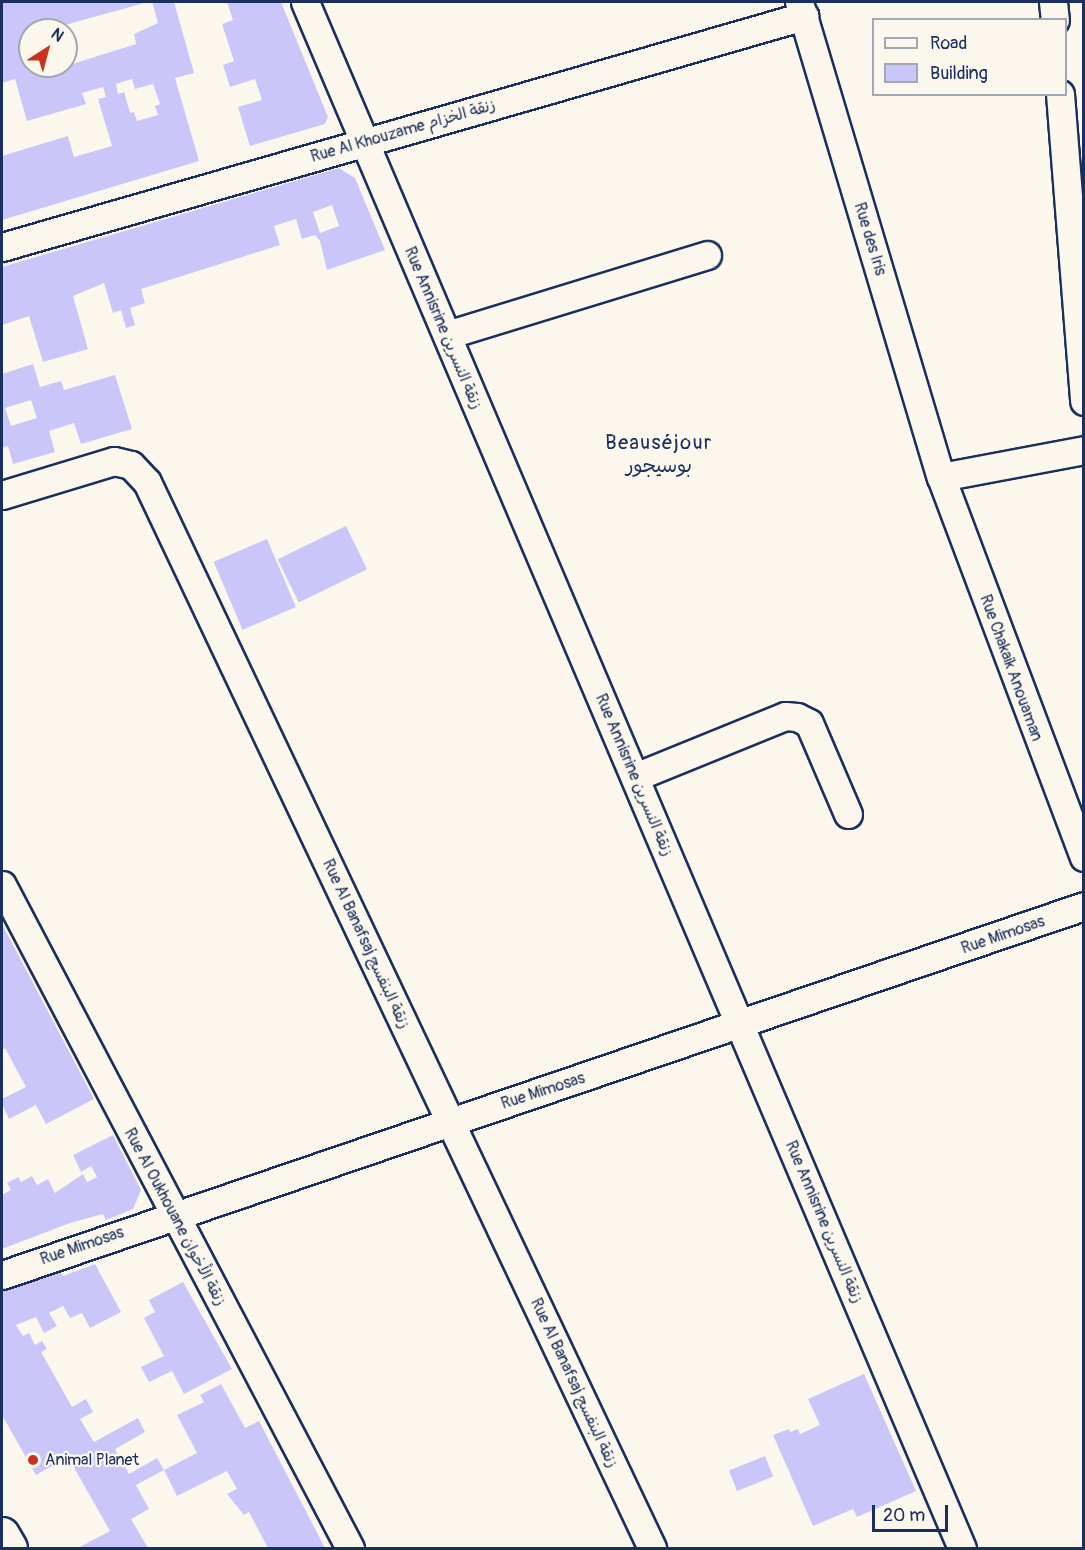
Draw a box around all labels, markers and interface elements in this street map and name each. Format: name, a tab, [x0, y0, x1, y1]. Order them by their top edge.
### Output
north arrow	[18, 18, 78, 78]
legend	[872, 18, 1067, 96]
text: N	[47, 24, 68, 46]
text: Road	[930, 32, 967, 55]
text: Building	[930, 62, 988, 85]
street label: Rue Al Khouzame زنقة الخزام	[308, 95, 498, 167]
street label: Rue des Iris	[850, 200, 890, 278]
street label: Rue Annisrine زنقة النسرين	[400, 244, 486, 412]
district label: Beauséjour بوسيجور	[605, 430, 713, 477]
street label: Rue Chakaik Anouaman	[976, 592, 1046, 744]
street label: Rue Annisrine زنقة النسرين	[591, 691, 677, 859]
street label: Rue Al Banafsaj زنقة البنفسج	[318, 856, 414, 1032]
street label: Rue Mimosas	[959, 912, 1047, 958]
street label: Rue Mimosas	[499, 1068, 587, 1114]
street label: Rue Al Oukhouane زنقة الأخوان	[120, 1125, 230, 1309]
street label: Rue Annisrine زنقة النسرين	[781, 1138, 867, 1306]
street label: Rue Mimosas	[38, 1223, 126, 1269]
street label: Rue Al Banafsaj زنقة البنفسج	[526, 1295, 622, 1471]
place label: Animal Planet	[45, 1450, 139, 1470]
marker: Animal Planet	[26, 1453, 40, 1467]
scale bar	[875, 1493, 952, 1531]
text: 20 m	[883, 1504, 925, 1527]

